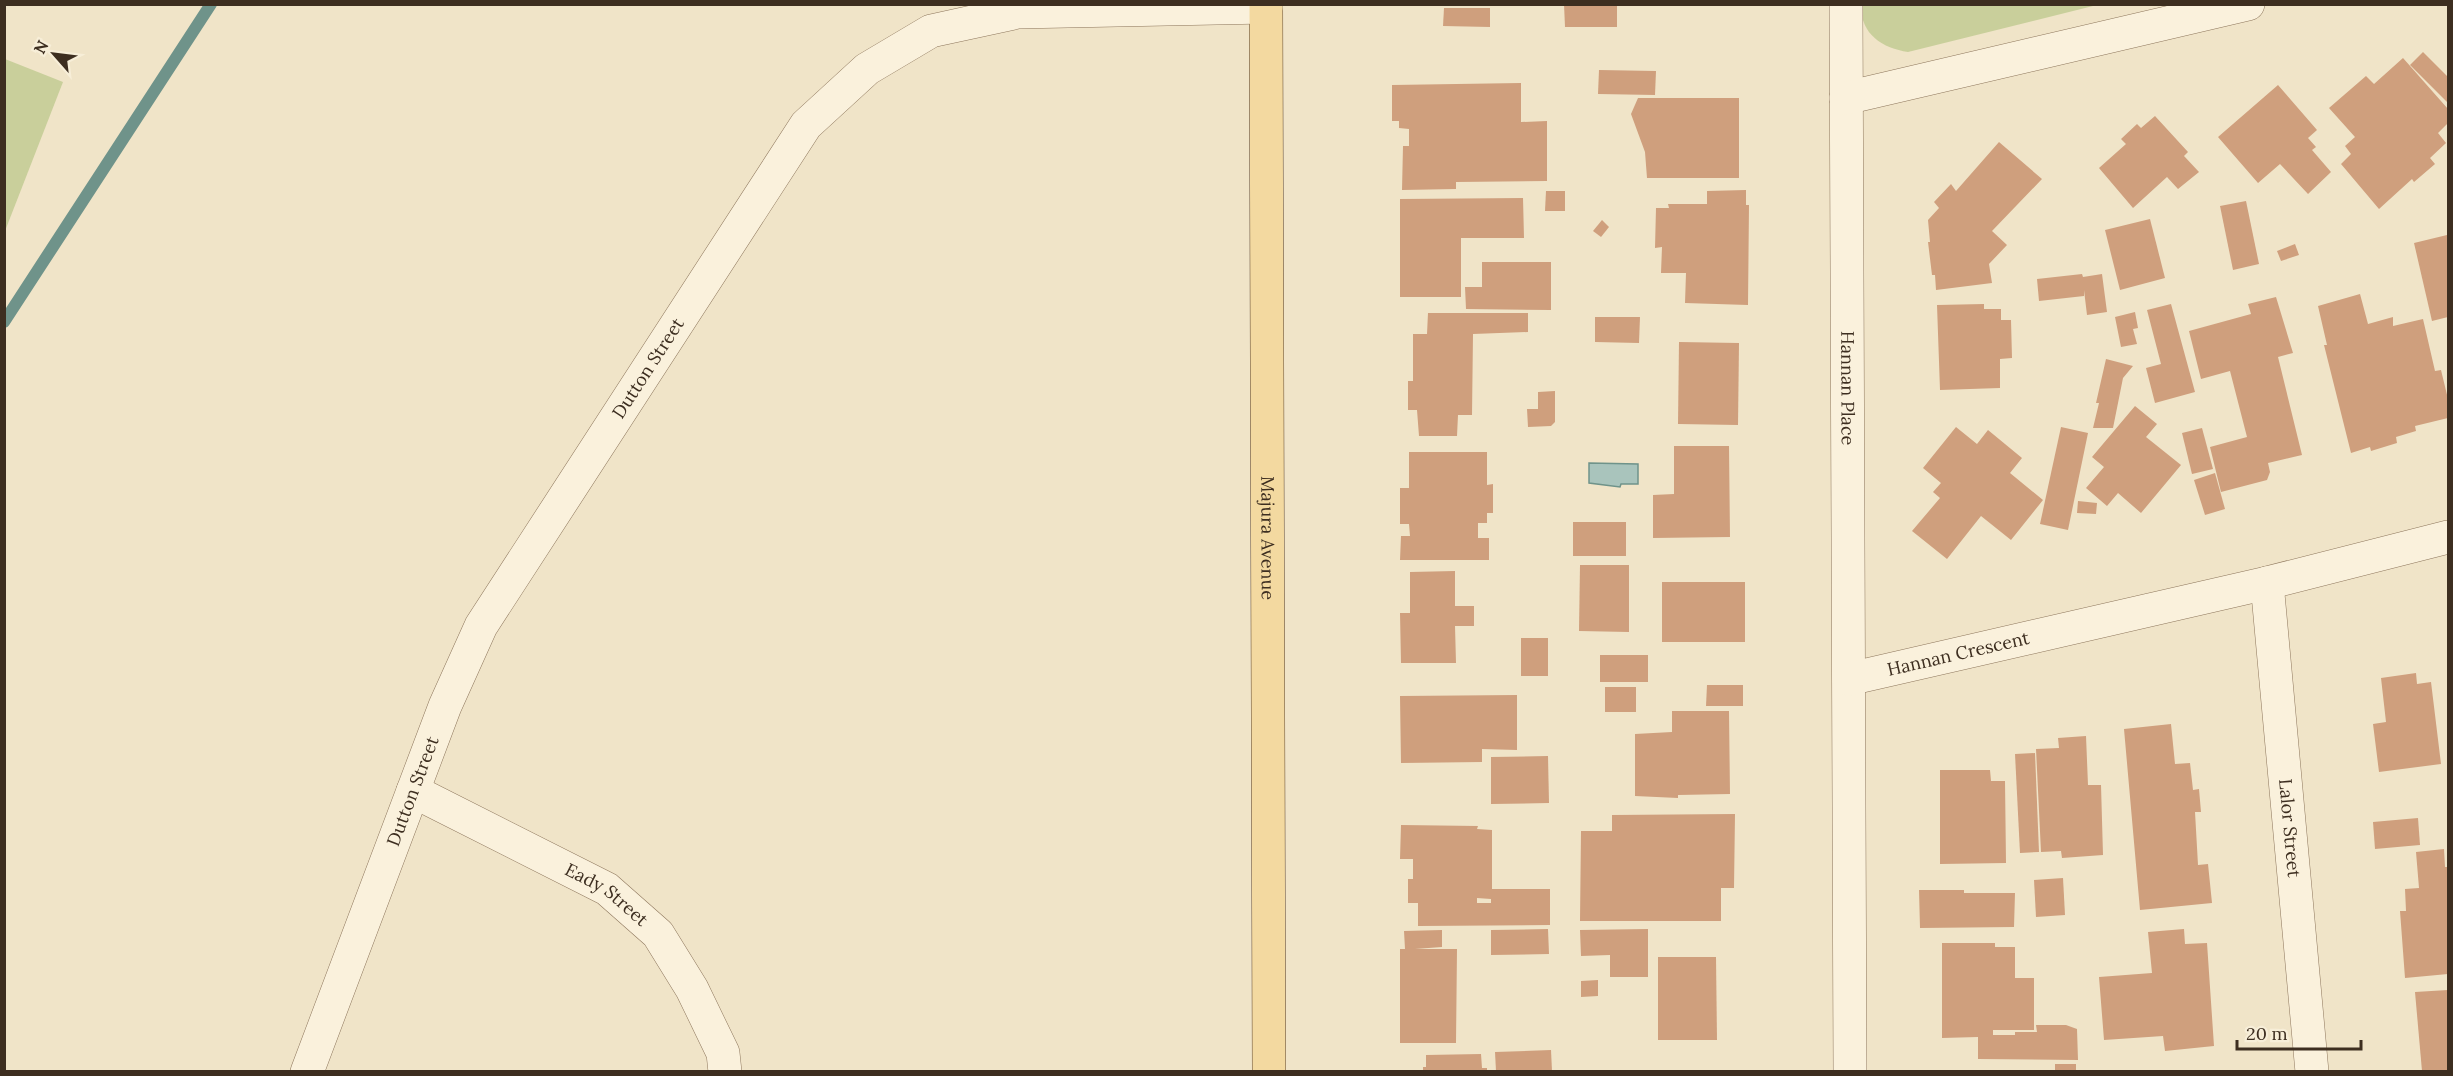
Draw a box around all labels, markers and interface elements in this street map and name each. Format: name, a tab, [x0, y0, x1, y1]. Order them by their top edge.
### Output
north arrow	[24, 24, 84, 84]
text: N	[29, 37, 52, 57]
street label: Dutton Street	[607, 313, 689, 423]
street label: Hannan Place	[1836, 331, 1860, 445]
street label: Majura Avenue	[1256, 476, 1280, 600]
street label: Hannan Crescent	[1885, 626, 2032, 681]
street label: Dutton Street	[381, 733, 444, 849]
street label: Lalor Street	[2274, 778, 2306, 878]
street label: Eady Street	[561, 858, 653, 931]
scale bar	[2237, 1013, 2362, 1051]
text: 20 m	[2246, 1022, 2288, 1045]

